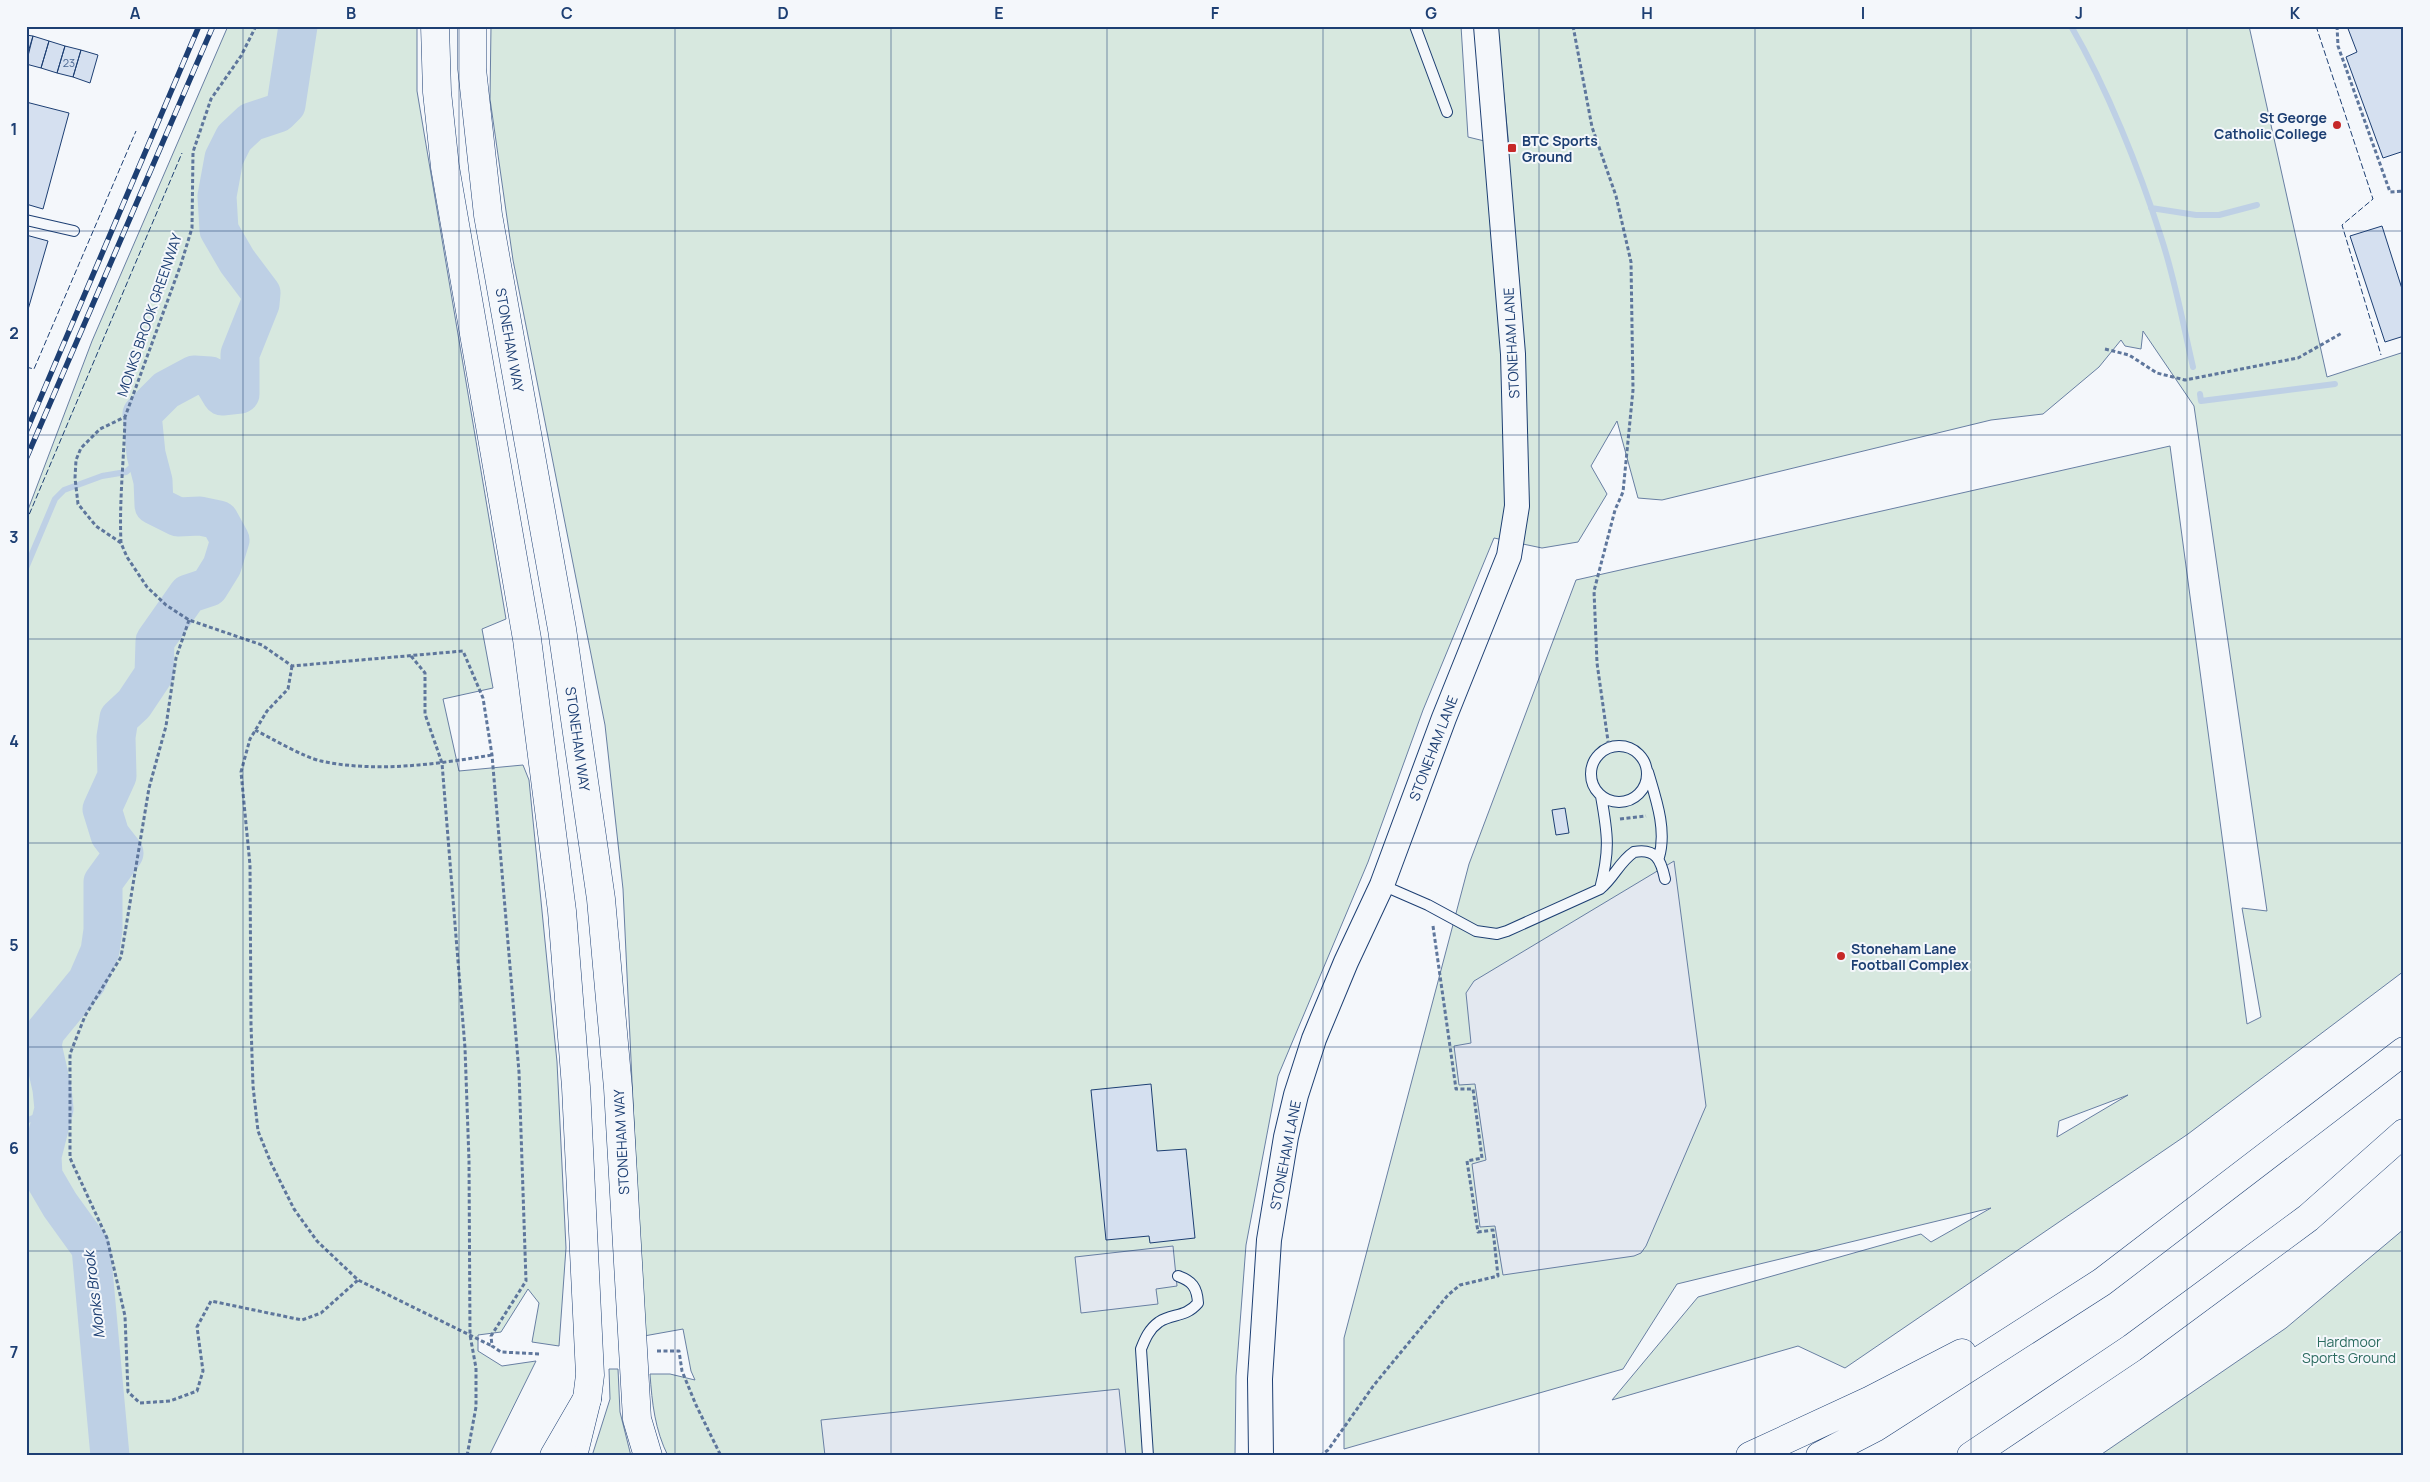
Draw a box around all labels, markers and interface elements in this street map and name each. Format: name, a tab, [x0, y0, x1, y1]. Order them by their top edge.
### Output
text: A	[130, 2, 141, 24]
text: B	[346, 2, 356, 24]
text: C	[561, 2, 573, 24]
text: D	[777, 2, 789, 24]
text: E	[994, 2, 1004, 24]
text: F	[1211, 2, 1220, 24]
text: G	[1425, 2, 1437, 24]
text: H	[1641, 2, 1653, 24]
text: I	[1861, 2, 1865, 24]
text: J	[2075, 2, 2083, 24]
text: K	[2290, 2, 2301, 24]
house number: 23	[63, 55, 75, 70]
place label: St George Catholic College	[2214, 108, 2327, 143]
text: 1	[10, 118, 18, 140]
marker: St George Catholic College	[2331, 119, 2343, 131]
place label: BTC Sports Ground	[1522, 131, 1598, 166]
marker: BTC Sports Ground	[1506, 142, 1518, 154]
street label: MONKS BROOK GREENWAY	[112, 231, 186, 399]
street label: STONEHAM WAY	[491, 286, 529, 394]
street label: STONEHAM LANE	[1499, 287, 1523, 399]
text: 2	[9, 322, 19, 344]
text: 3	[9, 526, 19, 548]
street label: STONEHAM WAY	[561, 685, 595, 793]
street label: STONEHAM LANE	[1404, 693, 1462, 803]
text: 4	[9, 730, 19, 752]
text: 5	[9, 934, 19, 956]
place label: Stoneham Lane Football Complex	[1851, 939, 1969, 974]
marker: Stoneham Lane Football Complex	[1835, 950, 1847, 962]
street label: STONEHAM WAY	[609, 1089, 633, 1195]
street label: STONEHAM LANE	[1265, 1099, 1305, 1211]
text: 6	[9, 1137, 19, 1159]
water label: Monks Brook	[78, 1247, 110, 1340]
park label: Hardmoor Sports Ground	[2302, 1332, 2396, 1367]
text: 7	[10, 1341, 18, 1363]

